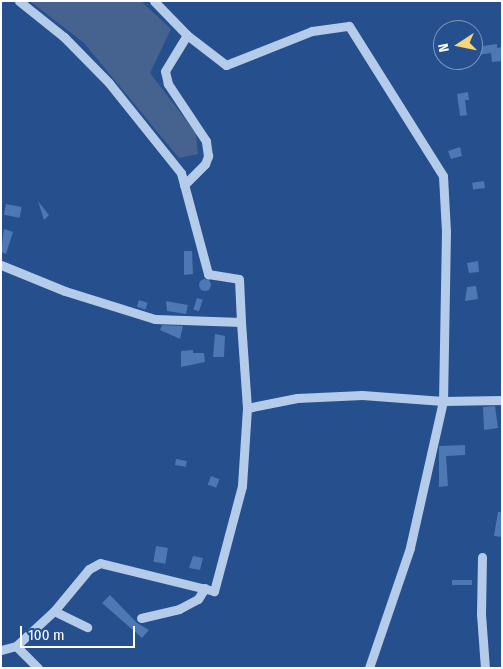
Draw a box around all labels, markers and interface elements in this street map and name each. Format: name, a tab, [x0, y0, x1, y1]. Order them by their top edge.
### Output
north arrow	[433, 20, 483, 70]
text: N	[435, 42, 453, 54]
scale bar	[22, 616, 138, 648]
text: 100 m	[28, 626, 65, 644]

